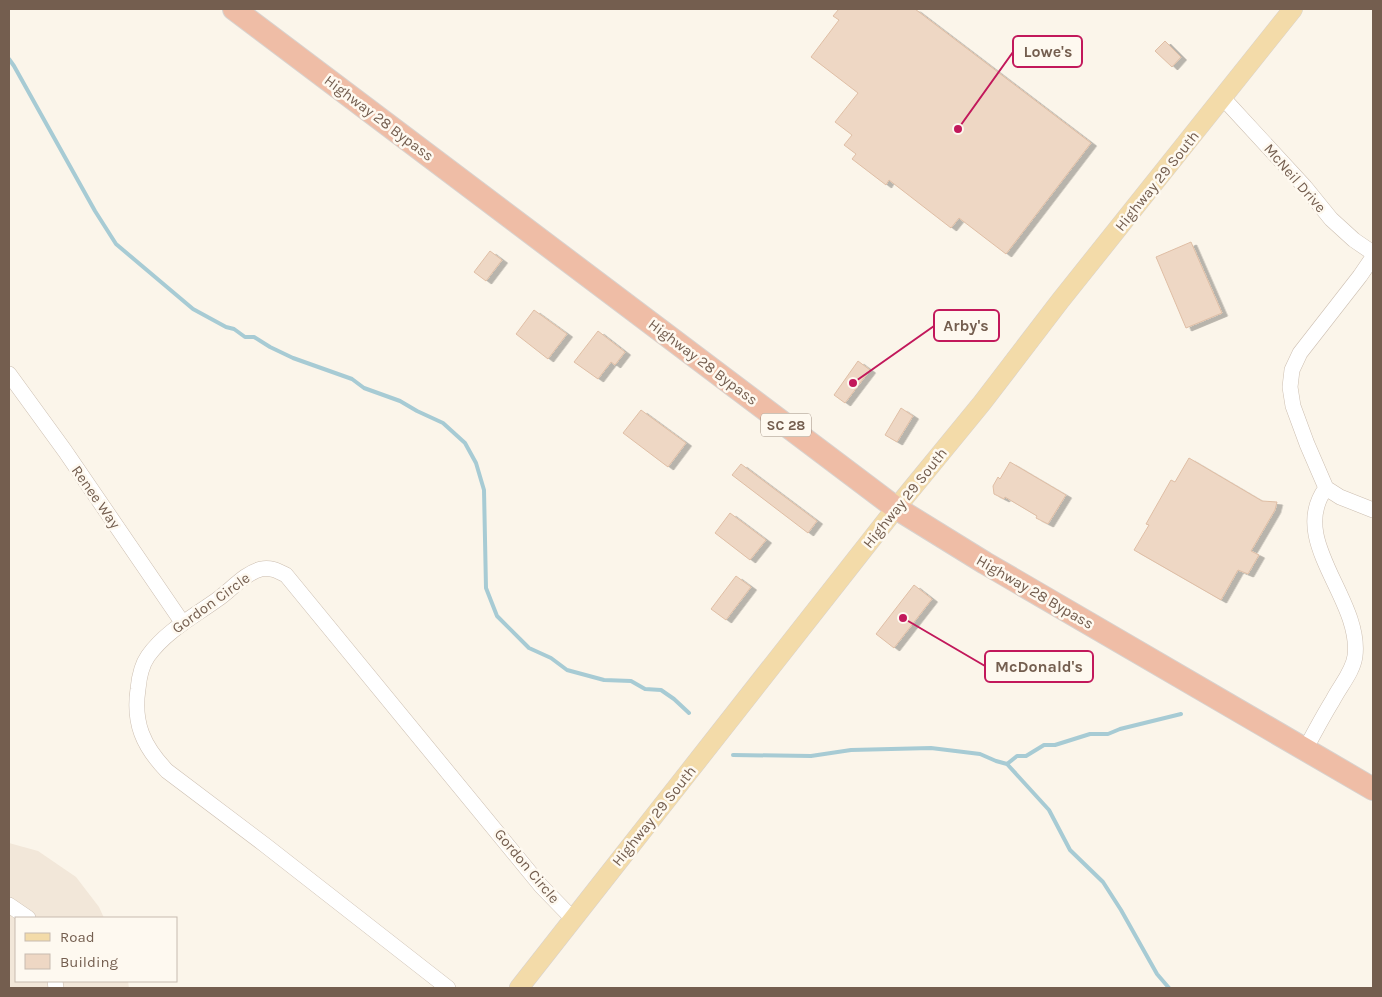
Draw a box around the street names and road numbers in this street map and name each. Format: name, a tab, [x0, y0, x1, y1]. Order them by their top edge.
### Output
street label: Highway 28 Bypass	[321, 71, 437, 165]
street label: Highway 29 South	[1111, 127, 1203, 235]
street label: McNeil Drive	[1260, 140, 1330, 216]
street label: Highway 28 Bypass	[645, 315, 761, 409]
road number: SC 28	[761, 414, 811, 436]
street label: Highway 29 South	[859, 444, 951, 552]
street label: Renee Way	[68, 462, 124, 532]
street label: Highway 28 Bypass	[973, 551, 1097, 633]
street label: Gordon Circle	[169, 569, 253, 637]
street label: Highway 29 South	[608, 762, 700, 870]
street label: Gordon Circle	[491, 825, 563, 907]

